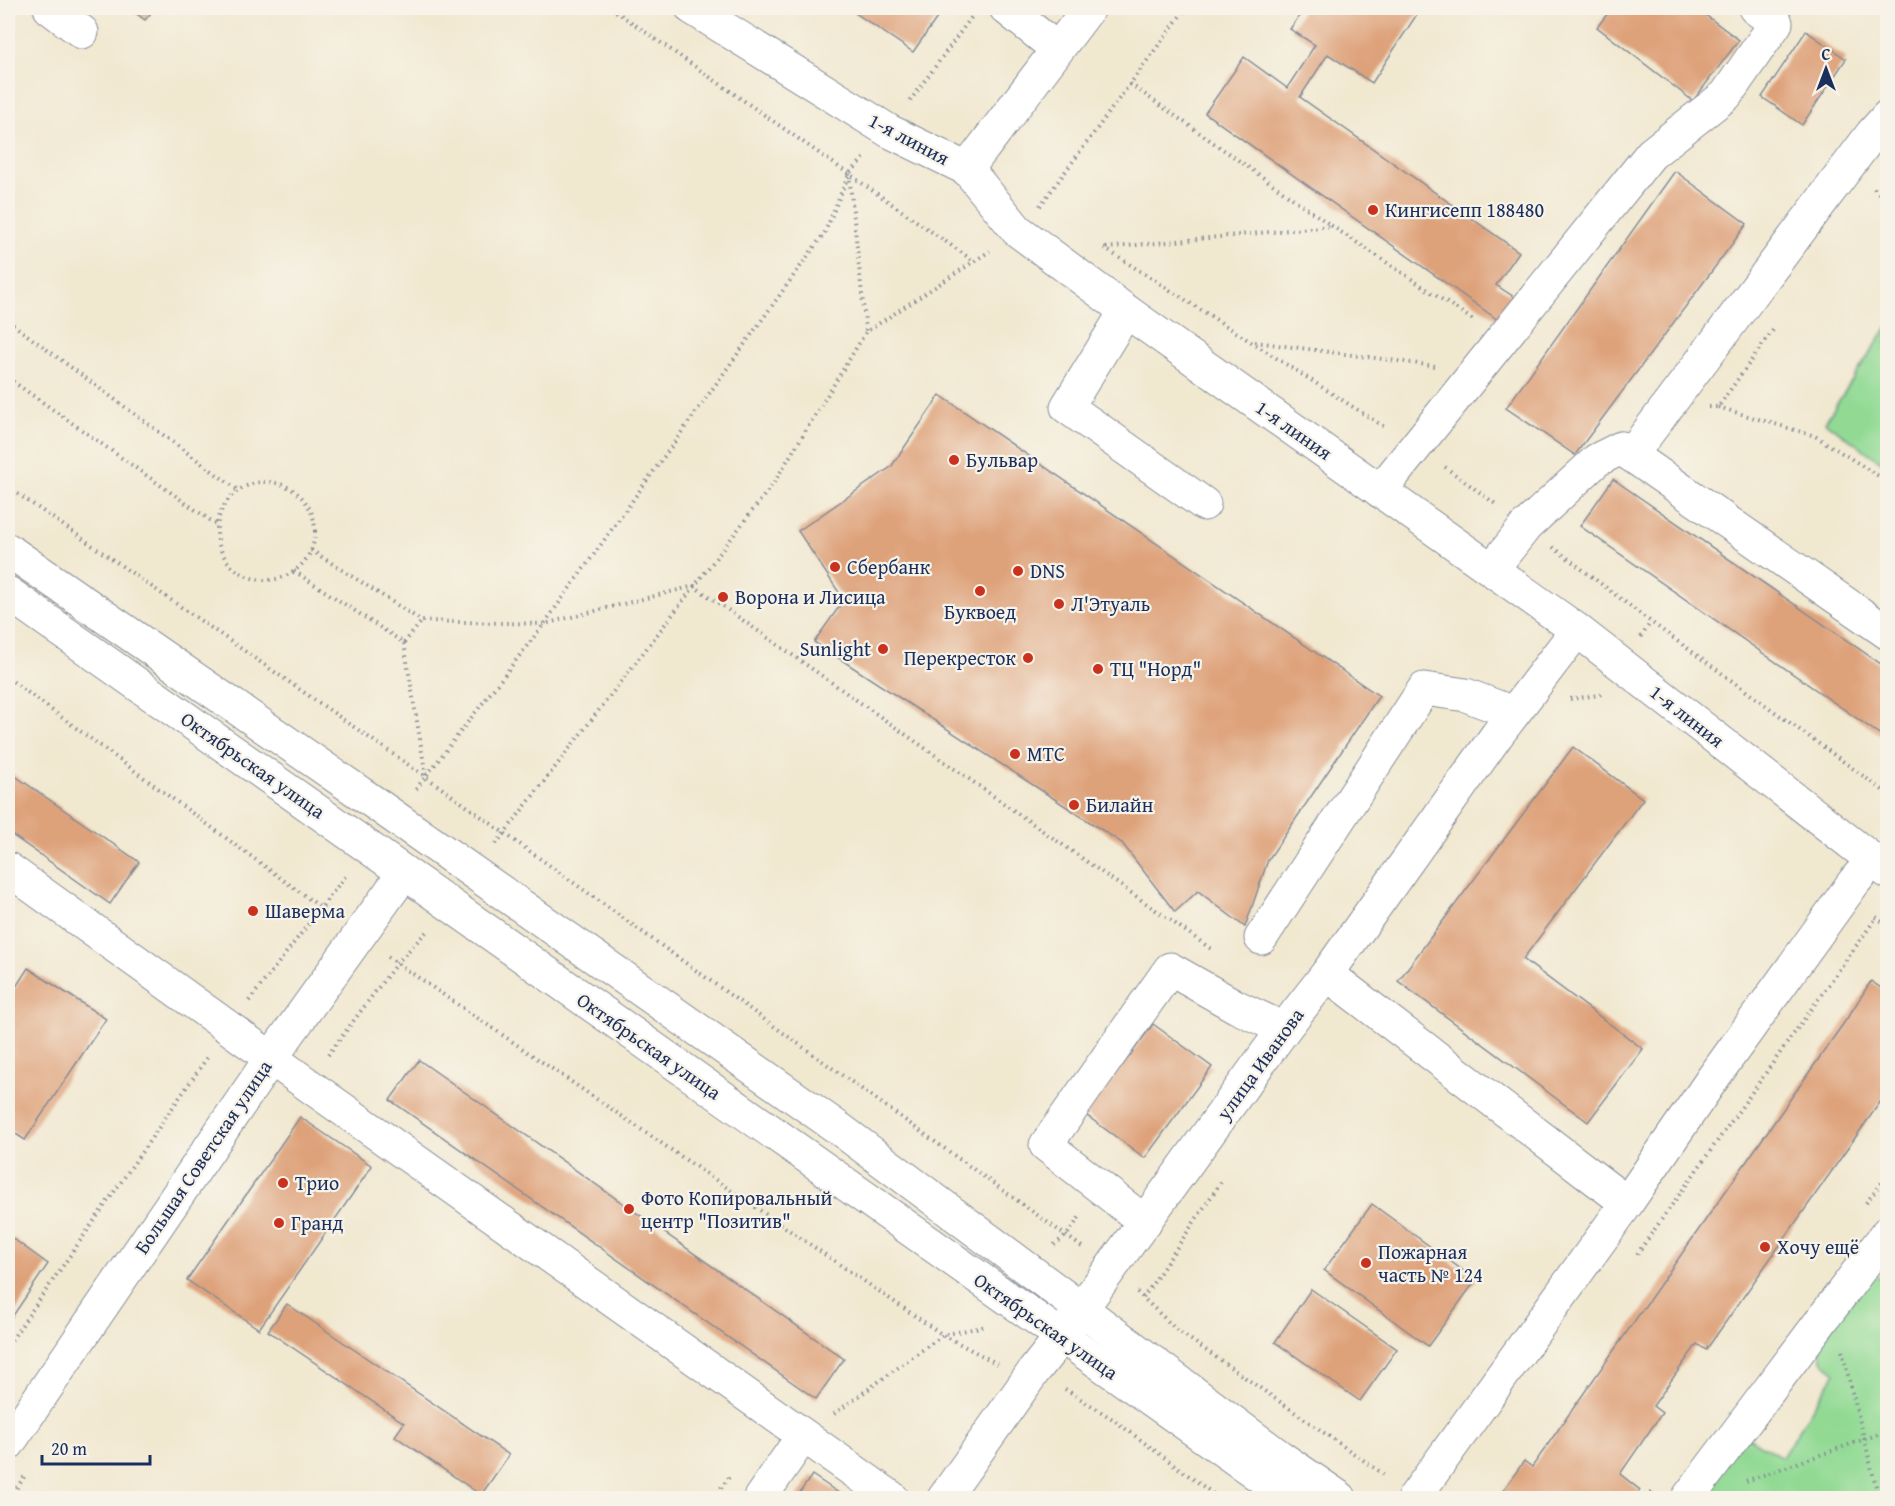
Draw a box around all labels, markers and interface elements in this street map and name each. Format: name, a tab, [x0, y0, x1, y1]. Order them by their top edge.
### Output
north arrow	[1796, 39, 1856, 99]
text: С	[1821, 42, 1831, 66]
street label: 1-я линия	[864, 105, 955, 172]
place label: Кингисепп 188480	[1385, 195, 1544, 224]
marker: Кингисепп 188480	[1366, 203, 1380, 217]
street label: 1-я линия	[1250, 393, 1338, 467]
place label: Бульвар	[966, 445, 1038, 474]
marker: Бульвар	[947, 453, 961, 467]
place label: Сбербанк	[847, 552, 931, 581]
place label: DNS	[1030, 556, 1065, 585]
marker: Сбербанк	[828, 560, 842, 574]
marker: DNS	[1011, 564, 1025, 578]
place label: Ворона и Лисица	[735, 582, 886, 611]
marker: Буквоед	[973, 584, 987, 598]
place label: Л'Этуаль	[1071, 589, 1150, 618]
marker: Ворона и Лисица	[716, 590, 730, 604]
place label: Буквоед	[944, 597, 1016, 626]
marker: Л'Этуаль	[1052, 597, 1066, 611]
place label: Sunlight	[800, 634, 871, 663]
marker: Sunlight	[876, 642, 890, 656]
place label: Перекресток	[904, 643, 1017, 672]
marker: Перекресток	[1021, 651, 1035, 665]
place label: ТЦ "Норд"	[1110, 654, 1201, 683]
marker: ТЦ "Норд"	[1091, 662, 1105, 676]
street label: 1-я линия	[1644, 677, 1731, 754]
street label: Октябрьская улица	[175, 704, 332, 826]
place label: МТС	[1027, 739, 1065, 768]
marker: МТС	[1008, 747, 1022, 761]
place label: Билайн	[1086, 790, 1154, 819]
marker: Билайн	[1067, 798, 1081, 812]
place label: Шаверма	[265, 896, 345, 925]
marker: Шаверма	[246, 904, 260, 918]
street label: Октябрьская улица	[571, 985, 728, 1107]
street label: улица Иванова	[1208, 1001, 1310, 1127]
street label: Большая Советская улица	[127, 1054, 279, 1260]
place label: Трио	[295, 1168, 339, 1197]
marker: Трио	[276, 1176, 290, 1190]
place label: Фото Копировальный центр "Позитив"	[641, 1183, 832, 1235]
marker: Фото Копировальный центр "Позитив"	[622, 1202, 636, 1216]
place label: Гранд	[291, 1208, 344, 1237]
marker: Гранд	[272, 1216, 286, 1230]
place label: Хочу ещё	[1777, 1232, 1859, 1261]
place label: Пожарная часть № 124	[1378, 1237, 1483, 1289]
marker: Хочу ещё	[1758, 1240, 1772, 1254]
marker: Пожарная часть № 124	[1359, 1256, 1373, 1270]
street label: Октябрьская улица	[968, 1265, 1125, 1387]
scale bar	[42, 1428, 150, 1466]
text: 20 m	[51, 1435, 87, 1462]

